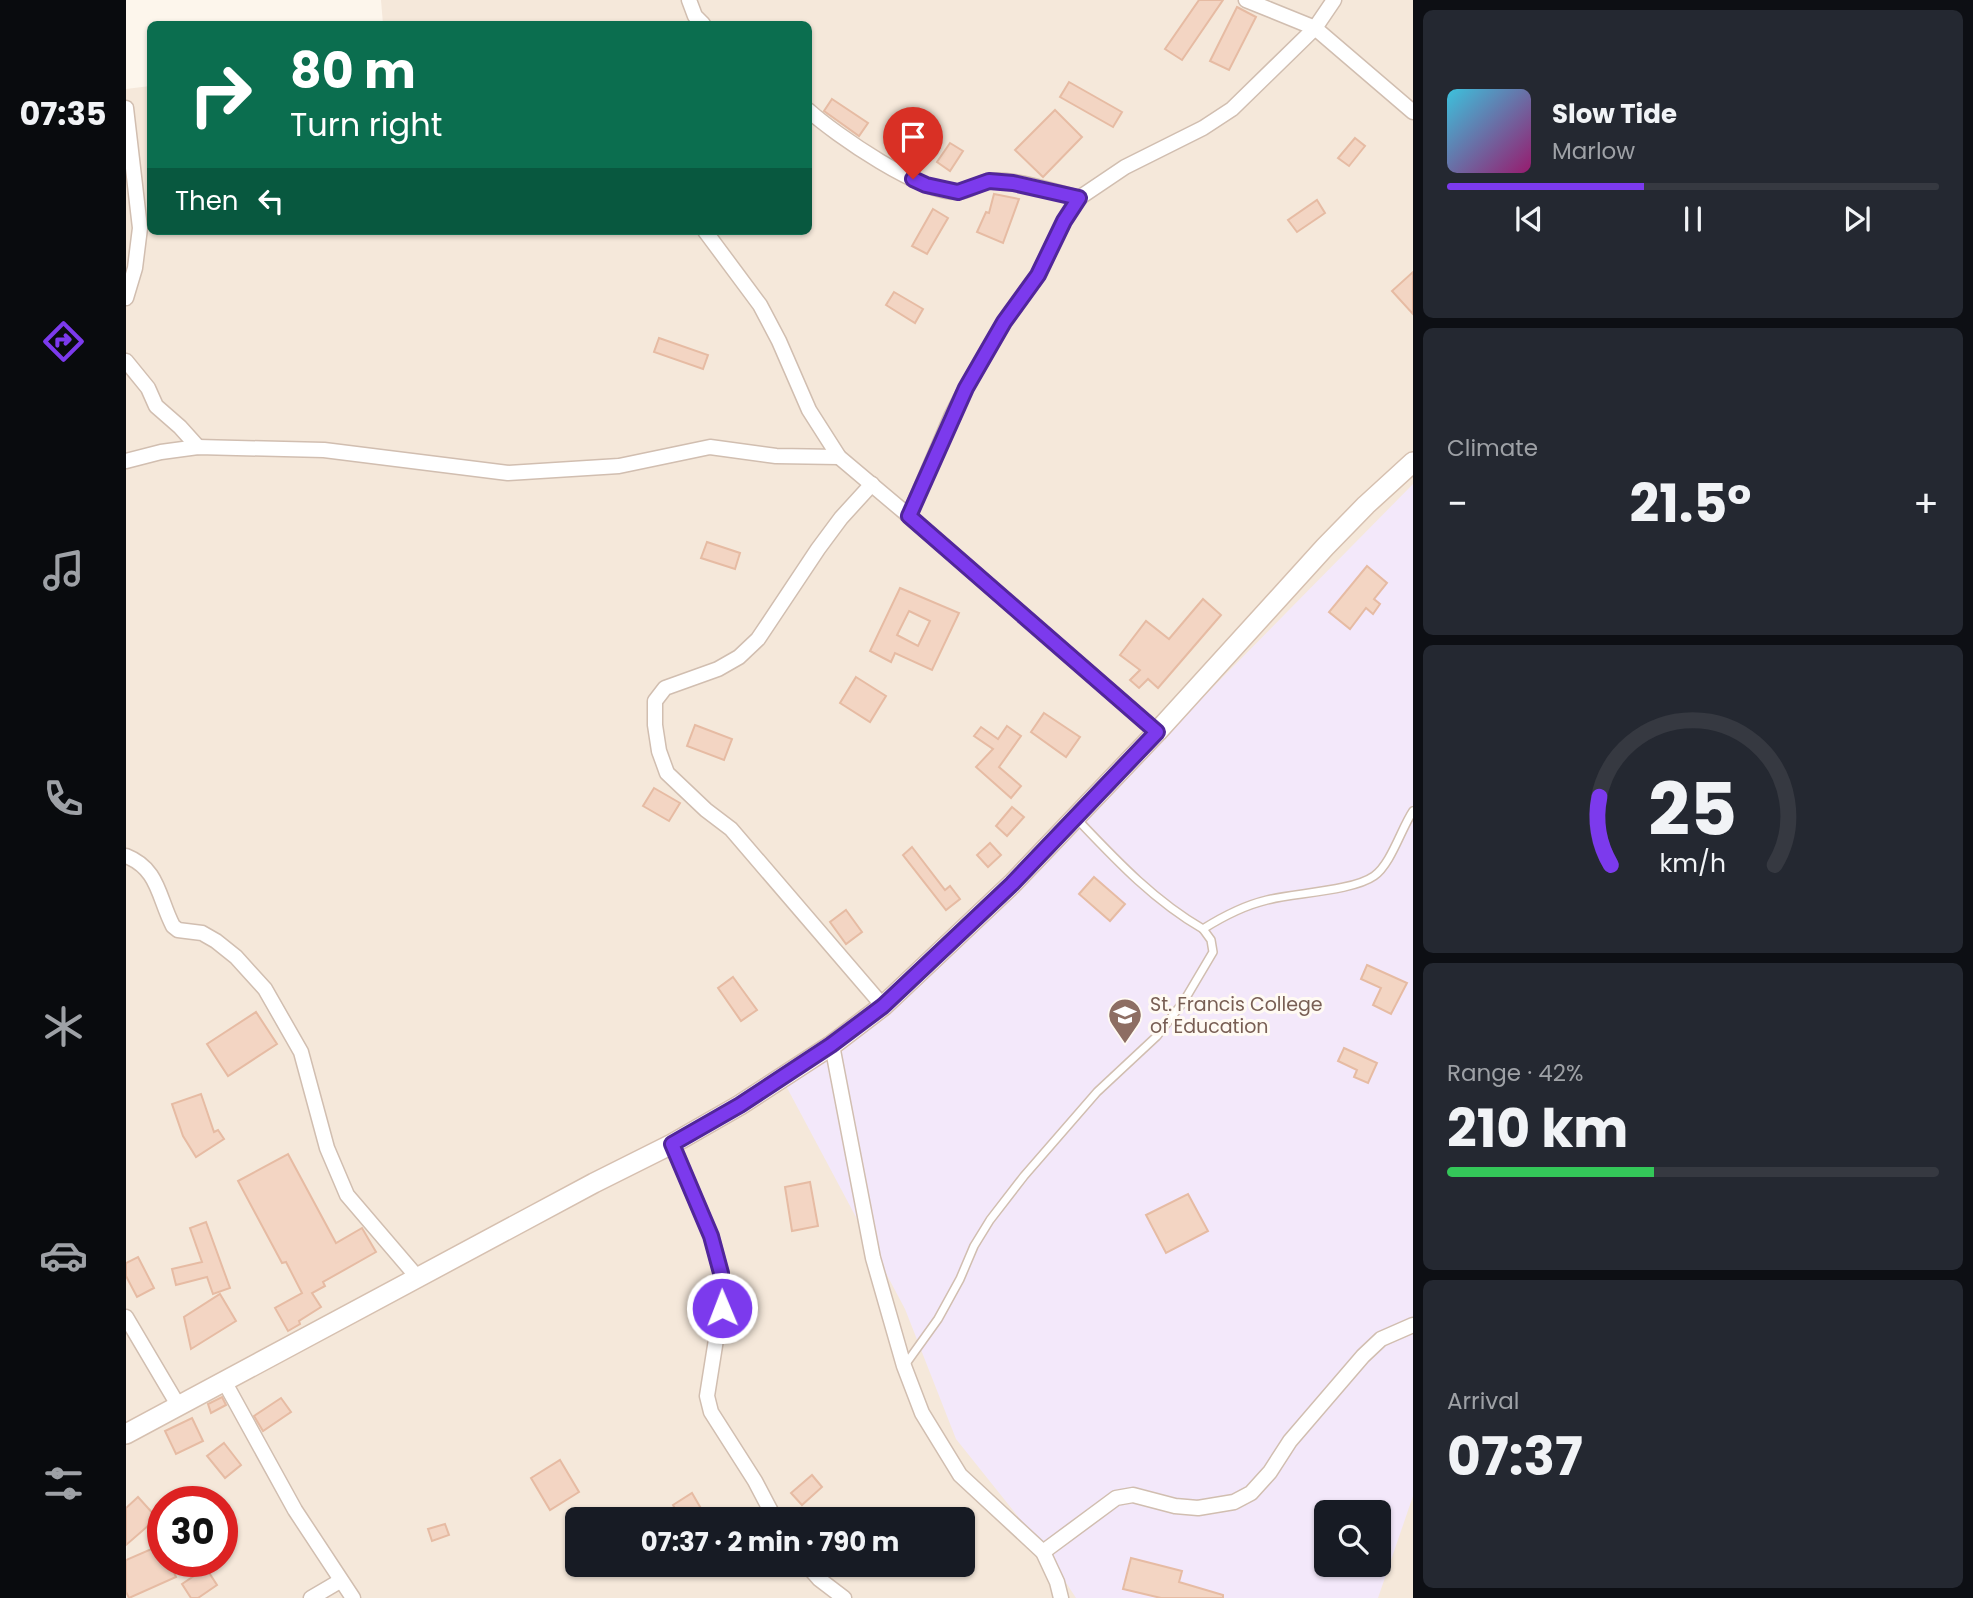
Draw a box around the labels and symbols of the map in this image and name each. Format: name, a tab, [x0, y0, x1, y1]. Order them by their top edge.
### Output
pin	[883, 107, 943, 179]
place label: St. Francis College of Education	[1150, 991, 1323, 1040]
school or university icon: St. Francis College of Education	[1106, 996, 1144, 1045]
position arrow	[685, 1271, 759, 1345]
speed limit sign: 30	[147, 1486, 238, 1577]

